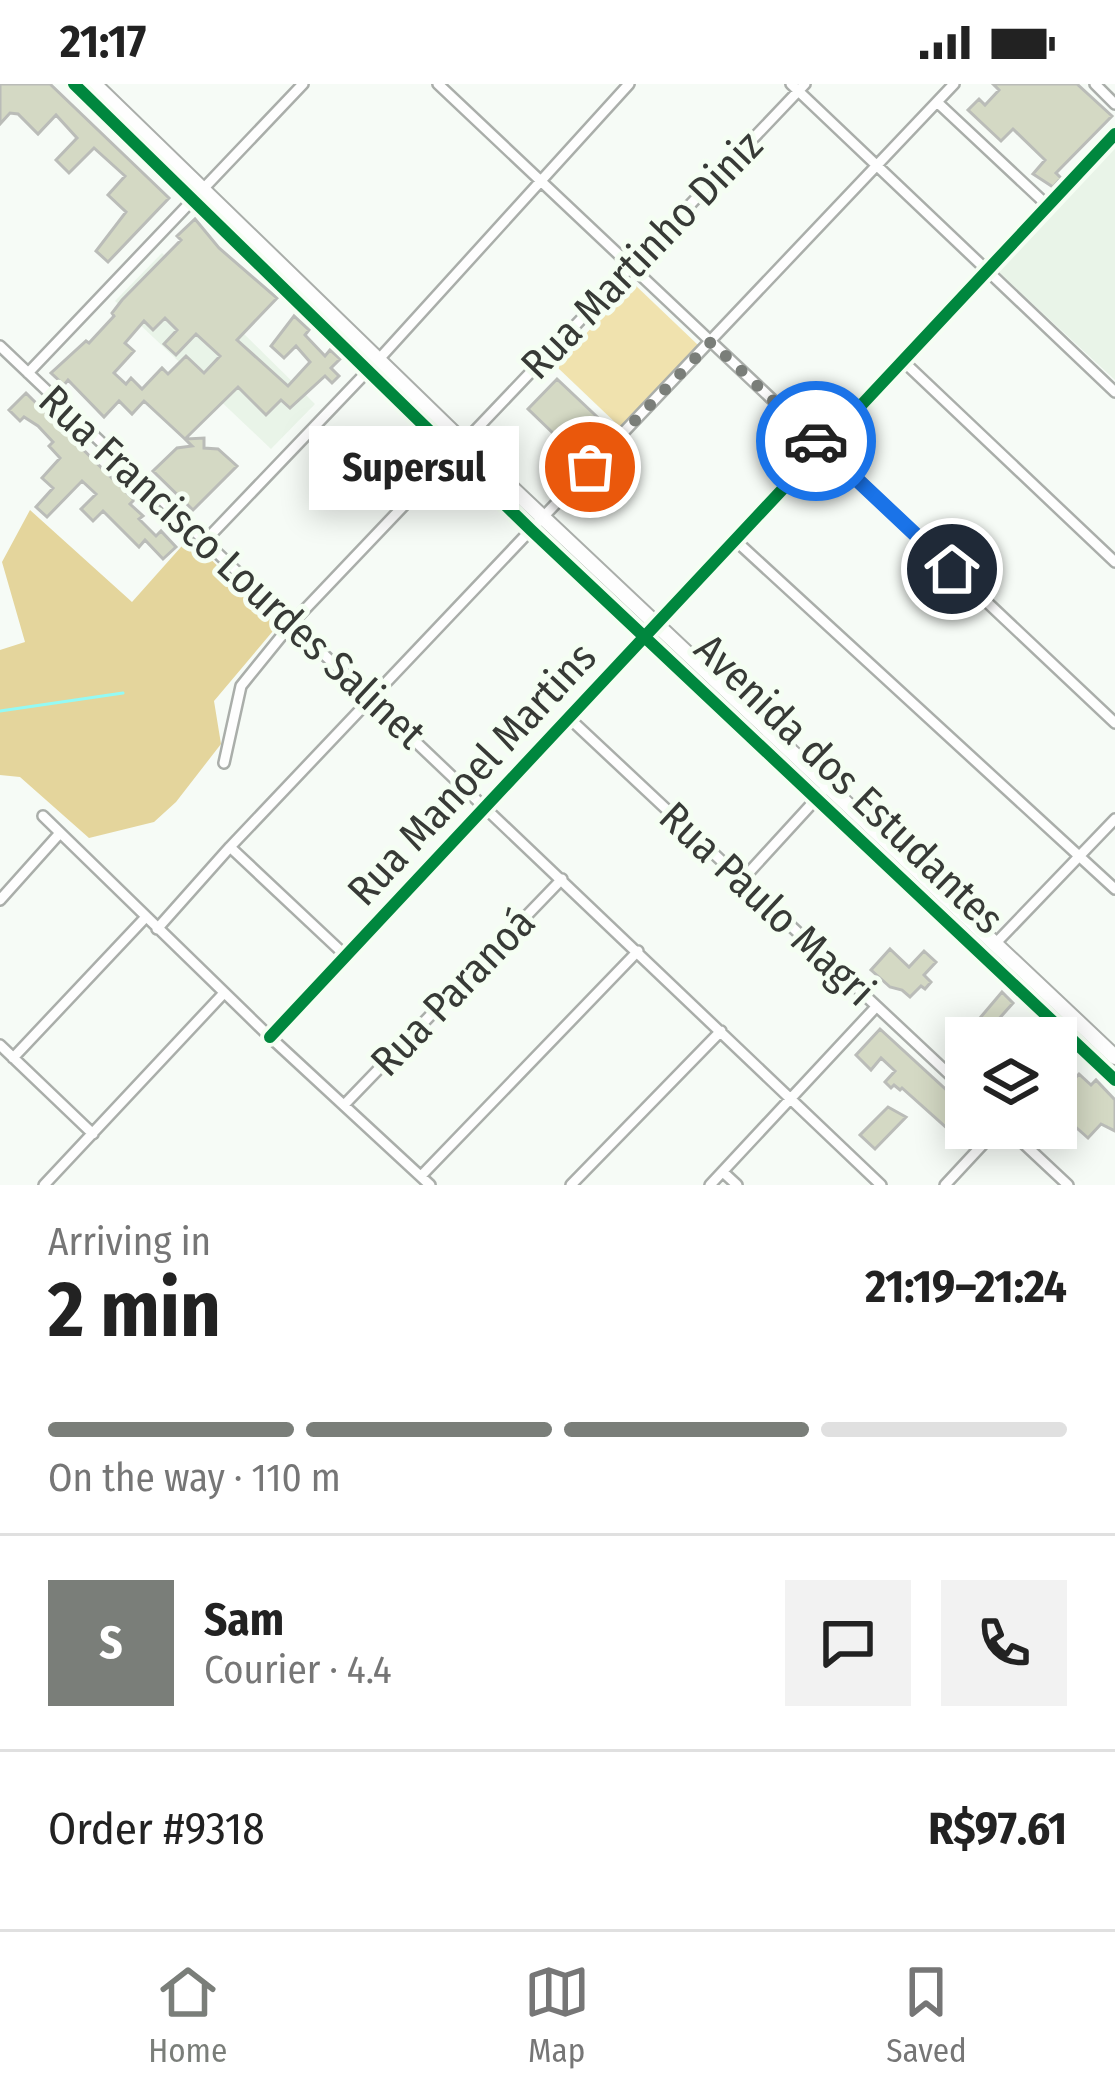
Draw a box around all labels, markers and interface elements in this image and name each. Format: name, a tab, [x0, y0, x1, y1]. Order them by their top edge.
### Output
text: 21:17	[60, 15, 146, 69]
street label: Rua Martinho Diniz	[511, 121, 773, 389]
street label: Rua Francisco Lourdes Salinet	[29, 375, 436, 759]
courier	[756, 381, 876, 501]
icon: car	[783, 408, 849, 474]
pin	[539, 416, 641, 518]
callout: Supersul	[308, 425, 518, 509]
icon: bag	[557, 434, 623, 500]
text: Supersul	[342, 445, 486, 491]
pin	[901, 518, 1003, 620]
icon: home	[919, 536, 985, 602]
street label: Avenida dos Estudantes	[684, 624, 1014, 944]
street label: Rua Manoel Martins	[337, 632, 607, 916]
street label: Rua Paulo Magri	[649, 792, 885, 1016]
street label: Rua Paranoá	[361, 898, 545, 1086]
map controls	[945, 1017, 1077, 1149]
button: layers	[945, 1017, 1077, 1149]
text: Arriving in	[48, 1219, 211, 1265]
text: 21:19–21:24	[865, 1260, 1067, 1314]
text: 2 min	[48, 1263, 221, 1357]
text: On the way · 110 m	[48, 1455, 341, 1501]
button: chat	[785, 1580, 911, 1706]
button: phone	[941, 1580, 1067, 1706]
text: Sam	[204, 1593, 284, 1647]
text: S	[99, 1616, 123, 1670]
text: Courier · 4.4	[204, 1647, 392, 1693]
text: Order #9318	[48, 1802, 265, 1856]
text: R$97.61	[928, 1802, 1067, 1856]
tab: Home	[148, 1959, 227, 2071]
tab: Map	[524, 1959, 590, 2071]
tab: Saved	[886, 1959, 967, 2071]

